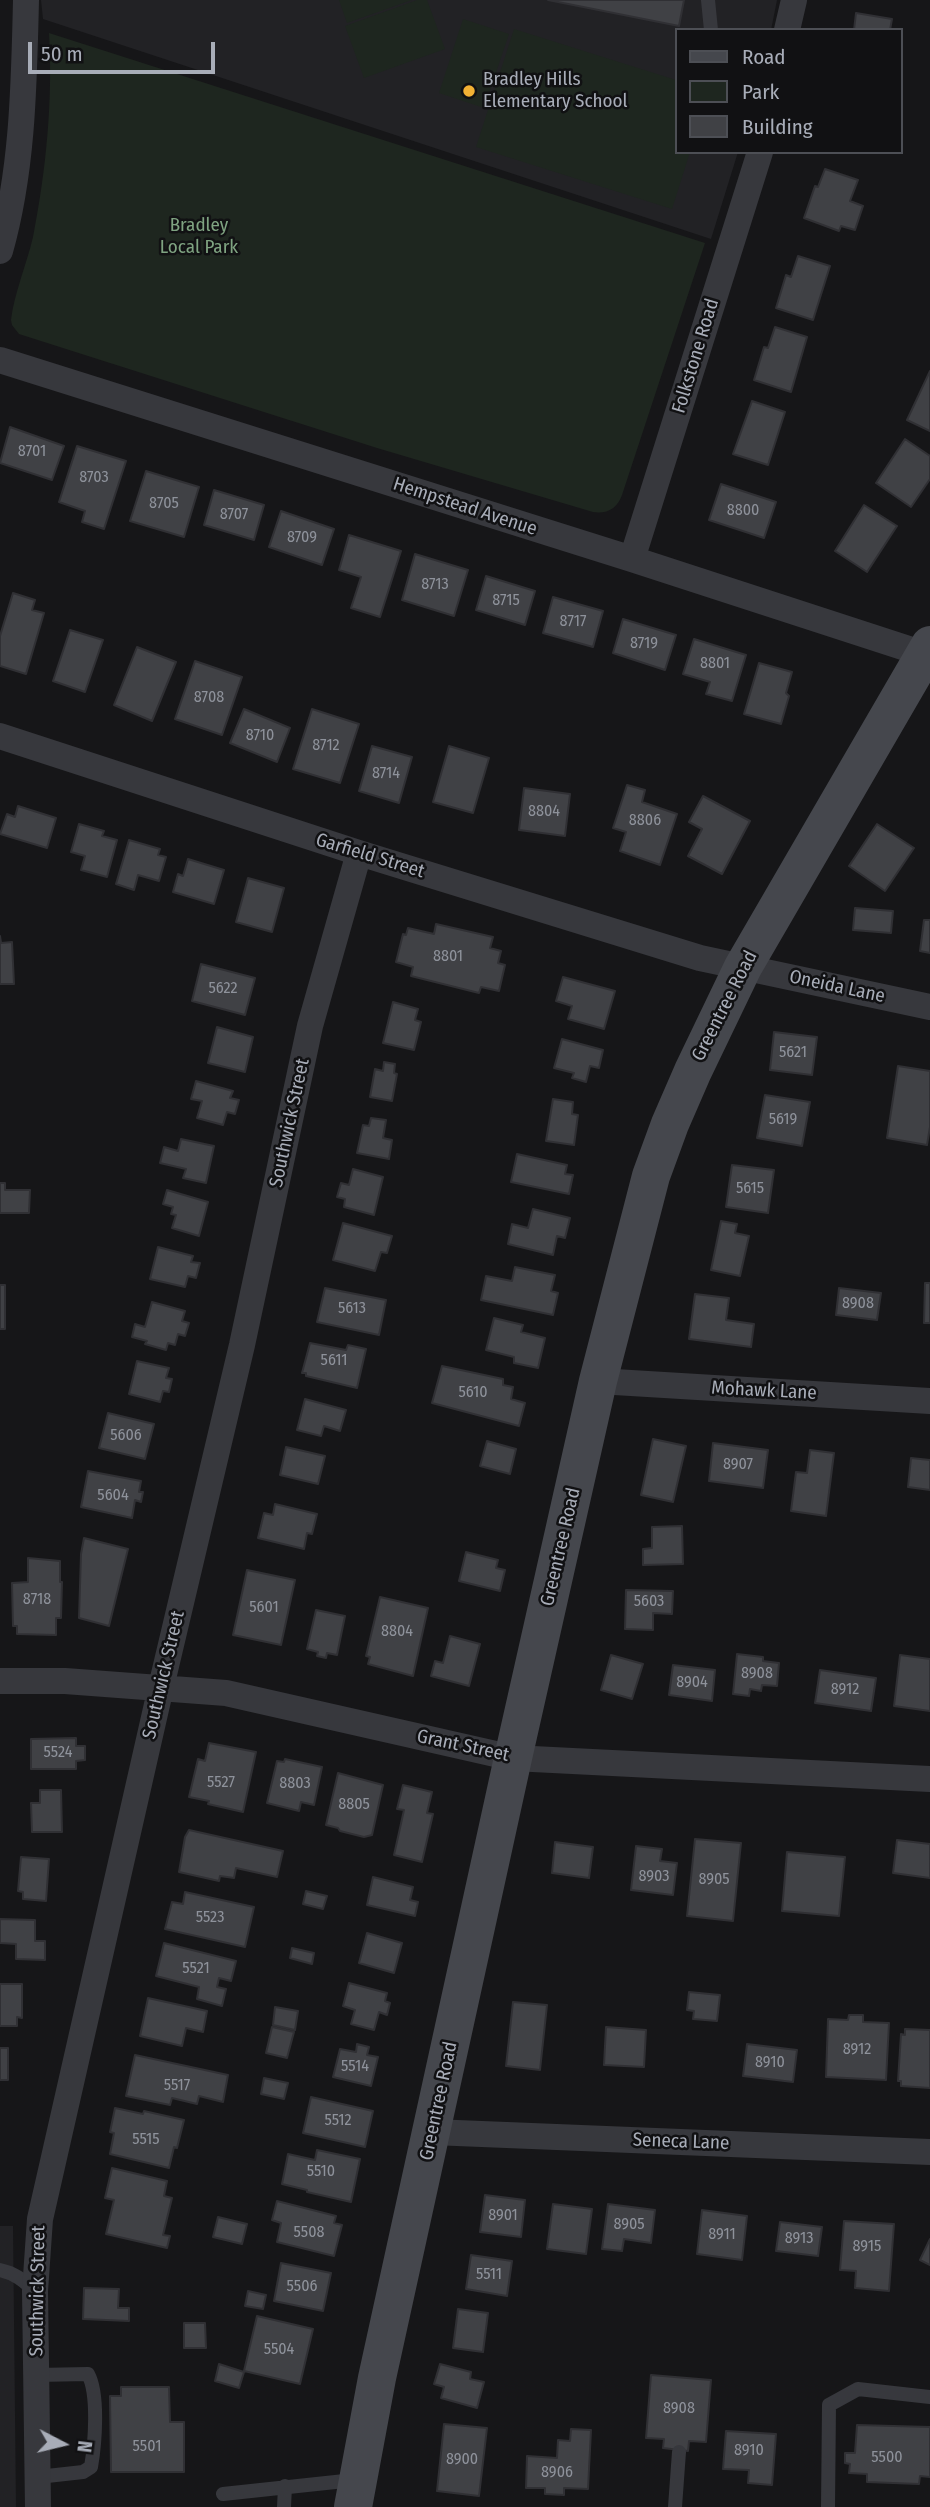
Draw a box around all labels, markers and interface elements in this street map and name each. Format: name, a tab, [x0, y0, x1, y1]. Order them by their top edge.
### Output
scale bar	[32, 28, 219, 72]
legend	[674, 28, 902, 154]
text: 50 m	[41, 41, 83, 67]
text: Road	[742, 44, 786, 70]
place label: Bradley Hills Elementary School	[483, 69, 628, 113]
text: Park	[742, 79, 779, 105]
marker: Bradley Hills Elementary School	[461, 83, 477, 99]
text: Building	[742, 114, 813, 140]
park label: Bradley Local Park	[160, 215, 238, 259]
street label: Folkstone Road	[668, 296, 724, 416]
house number: 8701	[18, 442, 46, 462]
house number: 8703	[79, 468, 109, 488]
street label: Hempstead Avenue	[390, 473, 540, 541]
house number: 8705	[149, 494, 179, 514]
house number: 8800	[727, 501, 759, 521]
house number: 8707	[220, 505, 248, 525]
house number: 8709	[287, 528, 317, 548]
house number: 8713	[421, 575, 449, 595]
house number: 8715	[492, 591, 520, 611]
house number: 8717	[560, 612, 586, 632]
house number: 8719	[630, 634, 658, 654]
house number: 8801	[700, 654, 730, 674]
house number: 8708	[194, 688, 224, 708]
house number: 8710	[246, 726, 274, 746]
house number: 8712	[312, 736, 340, 756]
house number: 8714	[372, 764, 400, 784]
house number: 8804	[528, 802, 560, 822]
house number: 8806	[629, 811, 661, 831]
street label: Garfield Street	[313, 829, 427, 883]
house number: 8801	[433, 947, 463, 967]
street label: Greentree Road	[687, 947, 763, 1065]
street label: Oneida Lane	[787, 966, 887, 1008]
house number: 5622	[208, 979, 238, 999]
house number: 5621	[779, 1043, 807, 1063]
street label: Southwick Street	[265, 1057, 315, 1189]
house number: 5619	[769, 1110, 797, 1130]
house number: 5615	[736, 1179, 764, 1199]
house number: 8908	[842, 1294, 874, 1314]
house number: 5613	[338, 1299, 366, 1319]
house number: 5611	[321, 1351, 347, 1371]
street label: Mohawk Lane	[711, 1377, 817, 1405]
house number: 5610	[458, 1383, 488, 1403]
house number: 5606	[110, 1426, 142, 1446]
house number: 8907	[723, 1455, 753, 1475]
house number: 5604	[97, 1486, 129, 1506]
street label: Greentree Road	[536, 1486, 586, 1608]
house number: 8718	[23, 1590, 51, 1610]
house number: 5603	[634, 1592, 664, 1612]
house number: 5601	[249, 1598, 279, 1618]
street label: Southwick Street	[138, 1609, 190, 1741]
house number: 8804	[381, 1622, 413, 1642]
house number: 8908	[741, 1664, 773, 1684]
house number: 8904	[676, 1673, 708, 1693]
house number: 8912	[831, 1680, 859, 1700]
street label: Grant Street	[415, 1725, 511, 1767]
house number: 5524	[44, 1743, 72, 1763]
house number: 5527	[207, 1773, 235, 1793]
house number: 8803	[279, 1774, 311, 1794]
house number: 8805	[338, 1795, 370, 1815]
house number: 8903	[639, 1867, 669, 1887]
house number: 8905	[698, 1870, 730, 1890]
house number: 5523	[196, 1908, 224, 1928]
house number: 5521	[182, 1959, 210, 1979]
street label: Greentree Road	[415, 2040, 463, 2162]
house number: 8912	[843, 2040, 871, 2060]
house number: 8910	[755, 2053, 785, 2073]
house number: 5514	[341, 2057, 369, 2077]
house number: 5517	[164, 2076, 190, 2096]
house number: 5512	[324, 2111, 352, 2131]
street label: Seneca Lane	[632, 2129, 730, 2155]
house number: 5515	[132, 2130, 160, 2150]
house number: 5510	[307, 2162, 335, 2182]
house number: 8901	[488, 2206, 518, 2226]
house number: 8905	[613, 2215, 645, 2235]
house number: 5508	[294, 2223, 324, 2243]
street label: Southwick Street	[25, 2225, 51, 2357]
house number: 8911	[708, 2225, 736, 2245]
house number: 8913	[785, 2229, 813, 2249]
house number: 8915	[853, 2237, 881, 2257]
house number: 5511	[476, 2265, 502, 2285]
house number: 5506	[287, 2277, 317, 2297]
house number: 5504	[264, 2340, 294, 2360]
house number: 8908	[663, 2399, 695, 2419]
north arrow	[28, 2409, 98, 2479]
house number: 5501	[133, 2437, 161, 2457]
text: N	[72, 2440, 96, 2454]
house number: 8910	[734, 2441, 764, 2461]
house number: 5500	[871, 2448, 903, 2468]
house number: 8900	[446, 2450, 478, 2470]
house number: 8906	[541, 2463, 573, 2483]

